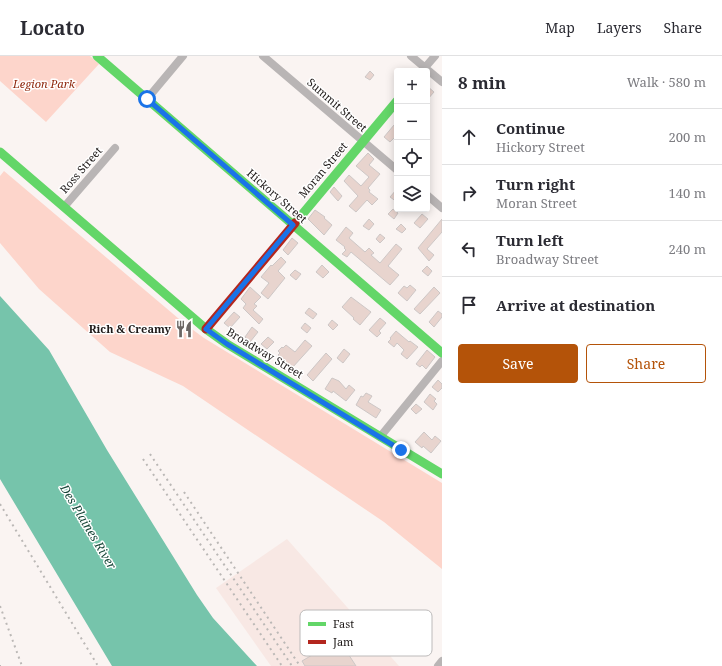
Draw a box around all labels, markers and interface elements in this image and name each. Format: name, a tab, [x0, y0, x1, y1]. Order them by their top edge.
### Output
text: Locato	[20, 15, 85, 41]
text: Map	[545, 18, 575, 37]
text: Layers	[597, 18, 642, 37]
text: Share	[664, 18, 702, 37]
map controls	[394, 68, 430, 212]
button: +	[394, 68, 430, 104]
text: 8 min	[458, 71, 506, 94]
text: Walk · 580 m	[627, 73, 706, 91]
street label: Summit Street	[304, 74, 371, 135]
park label: Legion Park	[12, 76, 76, 91]
route start	[138, 90, 156, 108]
button: −	[394, 104, 430, 140]
text: Continue	[496, 118, 565, 138]
icon: ahead	[458, 126, 480, 148]
text: 200 m	[669, 128, 706, 146]
text: Hickory Street	[496, 138, 585, 156]
street label: Moran Street	[295, 139, 350, 201]
button: locate	[394, 140, 430, 176]
street label: Ross Street	[56, 143, 105, 196]
street label: Hickory Street	[244, 165, 311, 226]
text: Turn right	[496, 174, 575, 194]
button: layers	[394, 176, 430, 212]
icon: right	[458, 182, 480, 204]
text: 140 m	[669, 184, 706, 202]
text: Moran Street	[496, 194, 577, 212]
text: Turn left	[496, 230, 564, 250]
icon: left	[458, 238, 480, 260]
text: 240 m	[669, 240, 706, 258]
text: Broadway Street	[496, 250, 599, 268]
icon: arrive	[458, 294, 480, 316]
text: Arrive at destination	[496, 295, 655, 315]
restaurant icon: Rich & Creamy	[174, 319, 194, 339]
place label: Rich & Creamy	[89, 321, 172, 336]
street label: Broadway Street	[224, 324, 306, 381]
button: Save	[458, 344, 578, 383]
button: Share	[586, 344, 706, 383]
route end	[392, 441, 410, 459]
water label: Des Plaines River	[56, 480, 121, 573]
legend	[300, 610, 432, 656]
text: Fast	[333, 616, 354, 631]
text: Jam	[332, 634, 354, 649]

